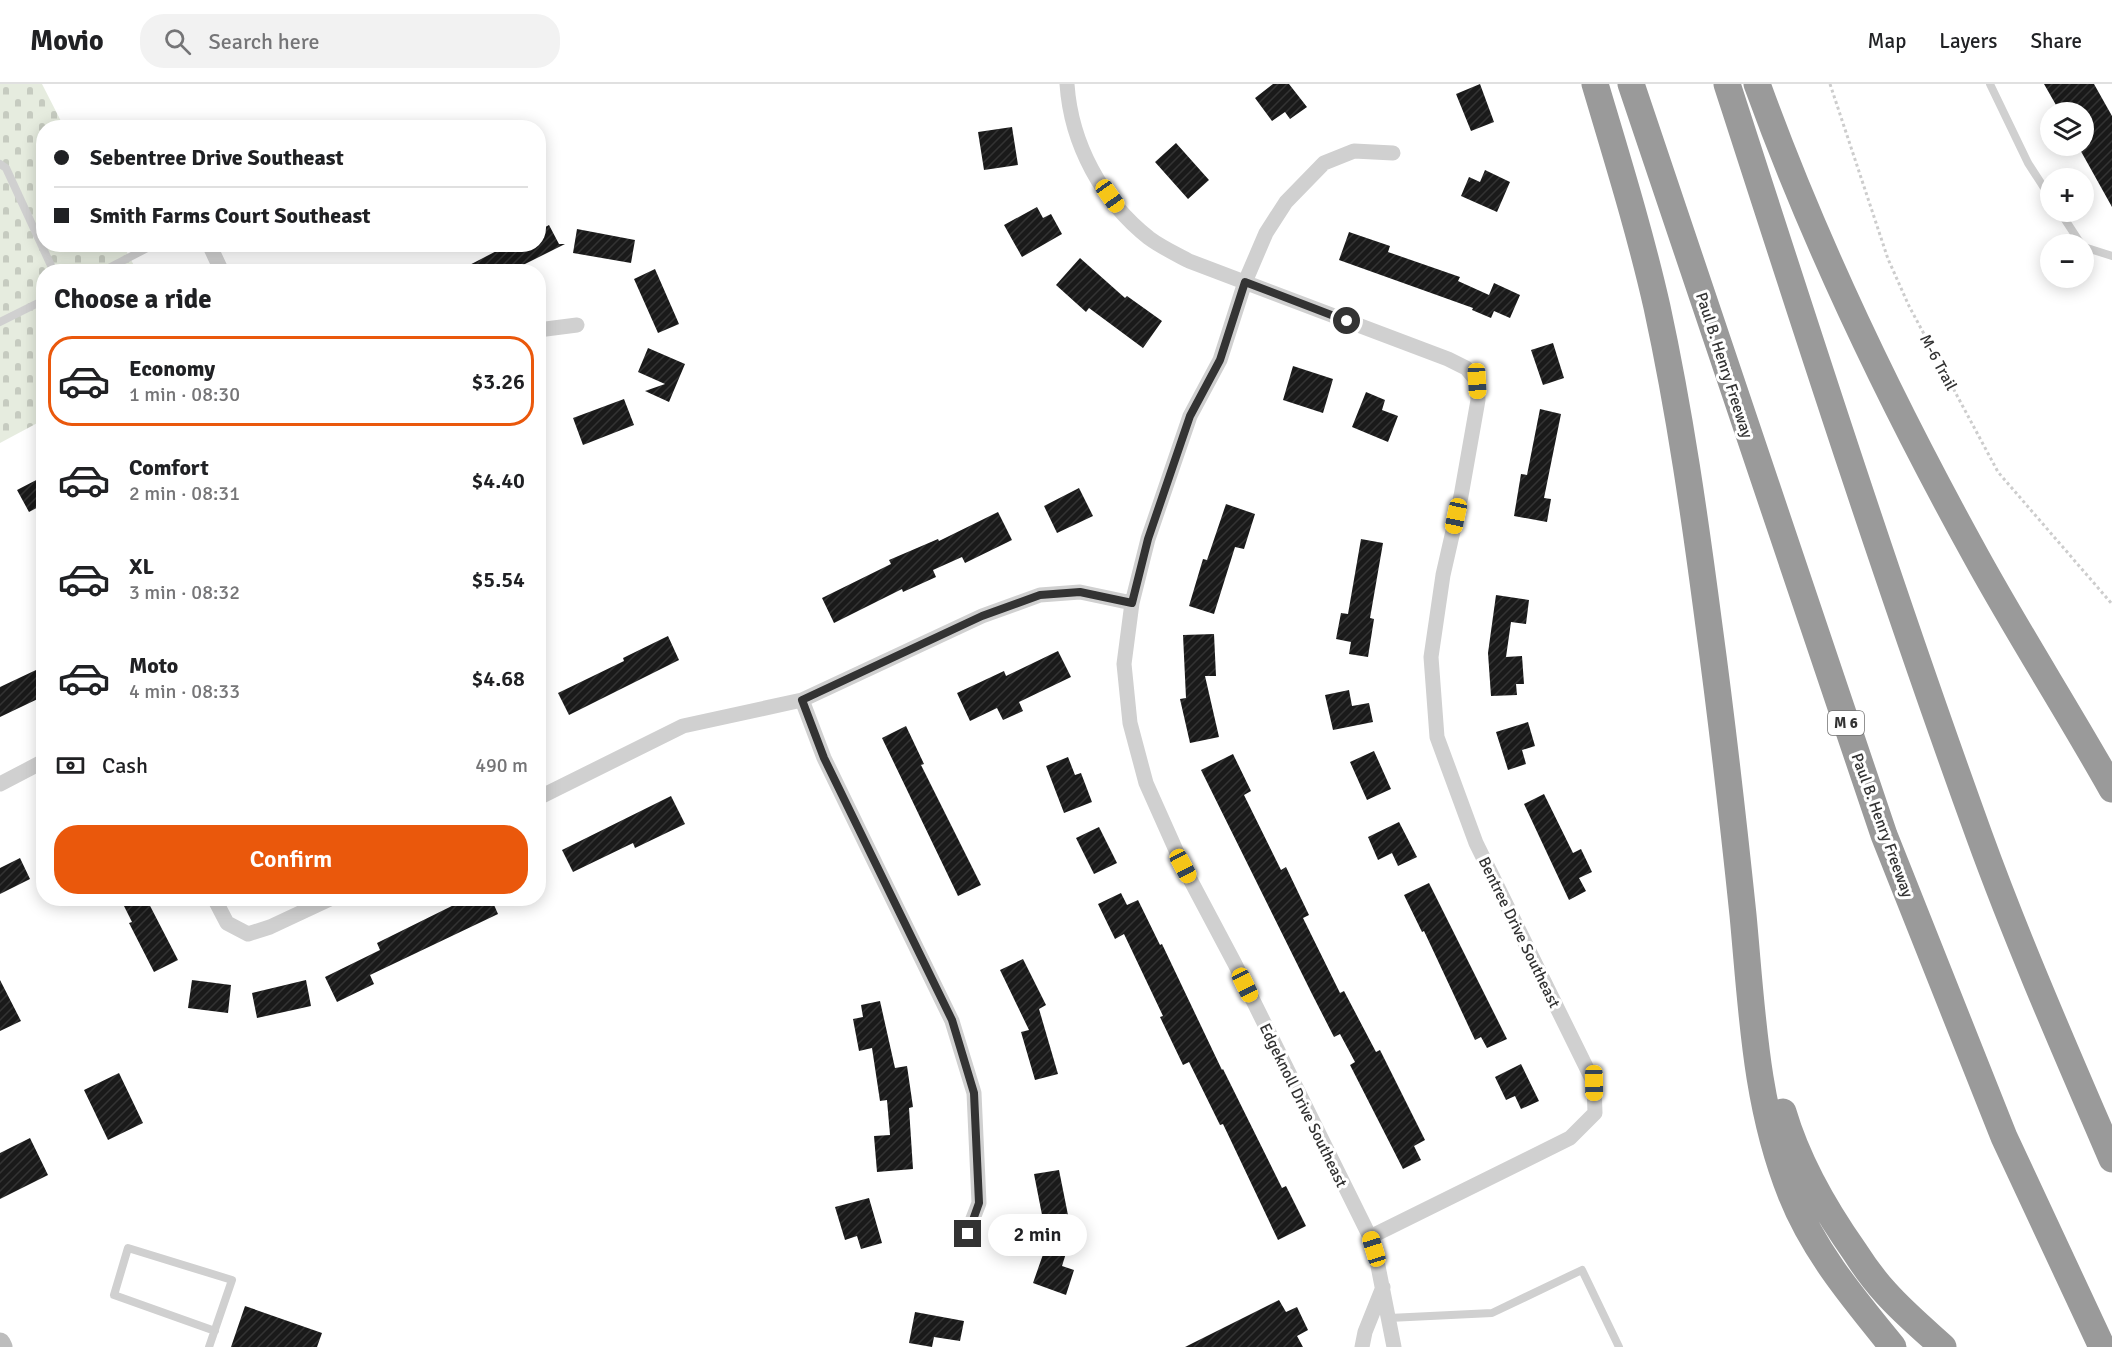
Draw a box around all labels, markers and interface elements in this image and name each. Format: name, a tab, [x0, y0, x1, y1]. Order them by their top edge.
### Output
search box	[140, 14, 560, 68]
text: Movio	[30, 24, 104, 58]
icon: search	[161, 25, 194, 58]
text: Search here	[209, 28, 320, 55]
text: Map	[1868, 28, 1906, 54]
text: Layers	[1939, 28, 1997, 54]
text: Share	[2030, 28, 2082, 54]
map controls	[2040, 102, 2094, 288]
button: layers	[2040, 102, 2094, 156]
text: Sebentree Drive Southeast	[90, 144, 344, 171]
button: +	[2040, 168, 2094, 222]
car	[1092, 176, 1128, 216]
text: Smith Farms Court Southeast	[90, 202, 371, 229]
button: −	[2040, 234, 2094, 288]
text: Choose a ride	[54, 283, 212, 316]
street label: Paul B. Henry Freeway	[1691, 290, 1757, 441]
route start	[1333, 307, 1360, 334]
street label: M-6 Trail	[1915, 331, 1961, 394]
icon: car	[57, 354, 111, 408]
text: Economy	[129, 355, 215, 382]
car	[1467, 363, 1487, 399]
text: $3.26	[471, 368, 525, 395]
text: 1 min · 08:30	[129, 382, 240, 407]
icon: car	[57, 453, 111, 507]
text: Comfort	[129, 454, 209, 481]
text: $4.40	[471, 467, 525, 494]
text: 2 min · 08:31	[129, 481, 240, 506]
car	[1443, 497, 1469, 535]
icon: car	[57, 552, 111, 606]
text: XL	[129, 553, 154, 580]
text: $5.54	[471, 566, 525, 593]
text: 3 min · 08:32	[129, 580, 240, 605]
icon: car	[57, 651, 111, 705]
text: Moto	[129, 652, 178, 679]
text: $4.68	[471, 665, 525, 692]
text: 4 min · 08:33	[129, 679, 240, 704]
road number: M 6	[1828, 711, 1864, 735]
icon: cash	[54, 749, 87, 782]
street label: Paul B. Henry Freeway	[1847, 750, 1918, 901]
text: Cash	[102, 752, 148, 779]
text: 490 m	[475, 753, 528, 778]
button: Confirm	[54, 825, 528, 894]
car	[1167, 846, 1199, 886]
street label: Bentree Drive Southeast	[1474, 854, 1565, 1012]
car	[1229, 965, 1261, 1005]
street label: Edgeknoll Drive Southeast	[1255, 1020, 1352, 1191]
car	[1585, 1065, 1603, 1101]
callout: 2 min	[989, 1213, 1088, 1255]
route end	[954, 1220, 981, 1247]
text: 2 min	[1014, 1222, 1061, 1247]
car	[1360, 1229, 1388, 1269]

